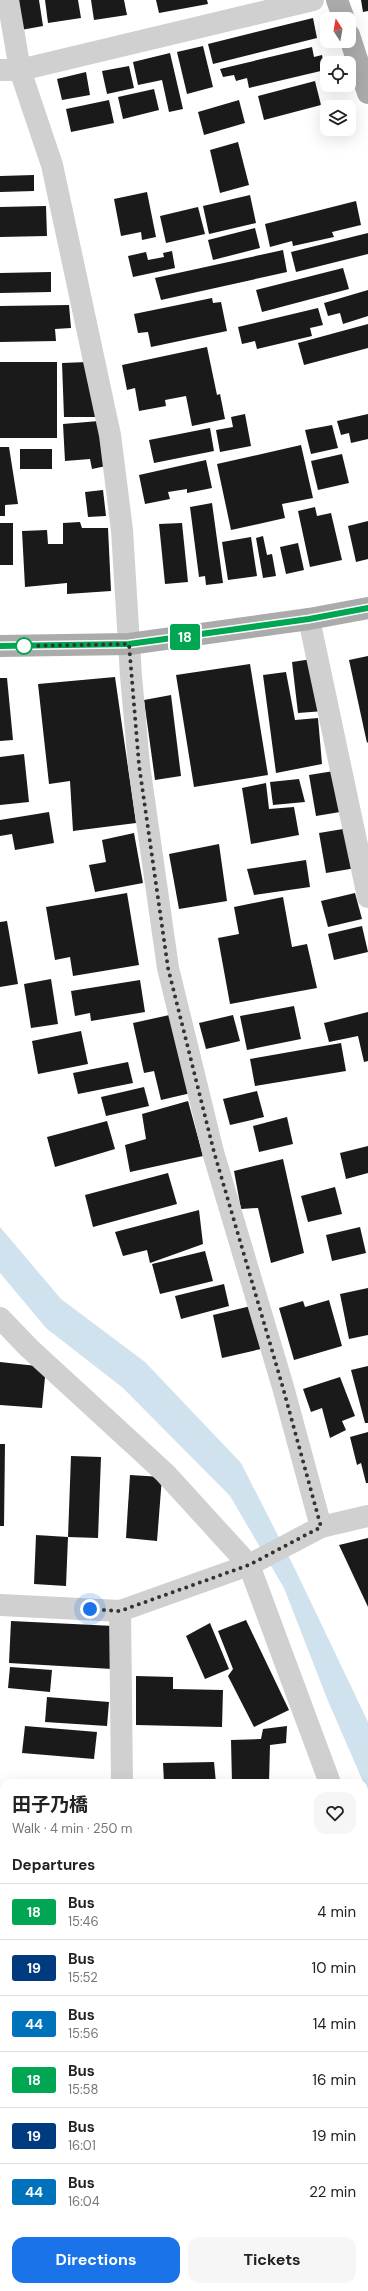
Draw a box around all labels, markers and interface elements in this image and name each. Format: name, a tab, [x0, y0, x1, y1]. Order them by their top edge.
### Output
north arrow	[320, 12, 356, 48]
map controls	[320, 12, 356, 136]
button: locate	[320, 56, 356, 92]
button: layers	[320, 100, 356, 136]
line badge: 18	[167, 624, 203, 650]
text: 18	[178, 628, 192, 646]
unlabelled marker	[15, 637, 33, 655]
your location	[80, 1599, 100, 1619]
text: 田子乃橋	[12, 1792, 88, 1817]
button: heart	[314, 1792, 356, 1834]
text: Walk · 4 min · 250 m	[12, 1820, 132, 1837]
text: Departures	[12, 1855, 95, 1875]
text: Bus	[68, 1893, 95, 1913]
text: 4 min	[317, 1902, 356, 1922]
text: 18	[27, 1903, 41, 1921]
text: 15:46	[68, 1913, 99, 1930]
text: Bus	[68, 1949, 95, 1969]
text: 10 min	[311, 1958, 356, 1978]
text: 19	[27, 1959, 41, 1977]
text: 15:52	[68, 1969, 98, 1986]
text: Bus	[68, 2005, 95, 2025]
text: 14 min	[313, 2014, 356, 2034]
text: 44	[25, 2015, 43, 2033]
text: 15:56	[68, 2025, 99, 2042]
text: Bus	[68, 2061, 95, 2081]
text: 16 min	[312, 2070, 356, 2090]
text: 18	[27, 2071, 41, 2089]
text: 15:58	[68, 2081, 98, 2098]
text: Bus	[68, 2117, 95, 2137]
text: 19 min	[312, 2126, 356, 2146]
text: 19	[27, 2127, 41, 2145]
text: 16:01	[68, 2137, 96, 2154]
text: Bus	[68, 2173, 95, 2193]
text: 22 min	[309, 2182, 356, 2202]
text: 44	[25, 2183, 43, 2201]
text: 16:04	[68, 2193, 100, 2210]
button: Directions	[12, 2237, 180, 2283]
button: Tickets	[188, 2237, 356, 2283]

